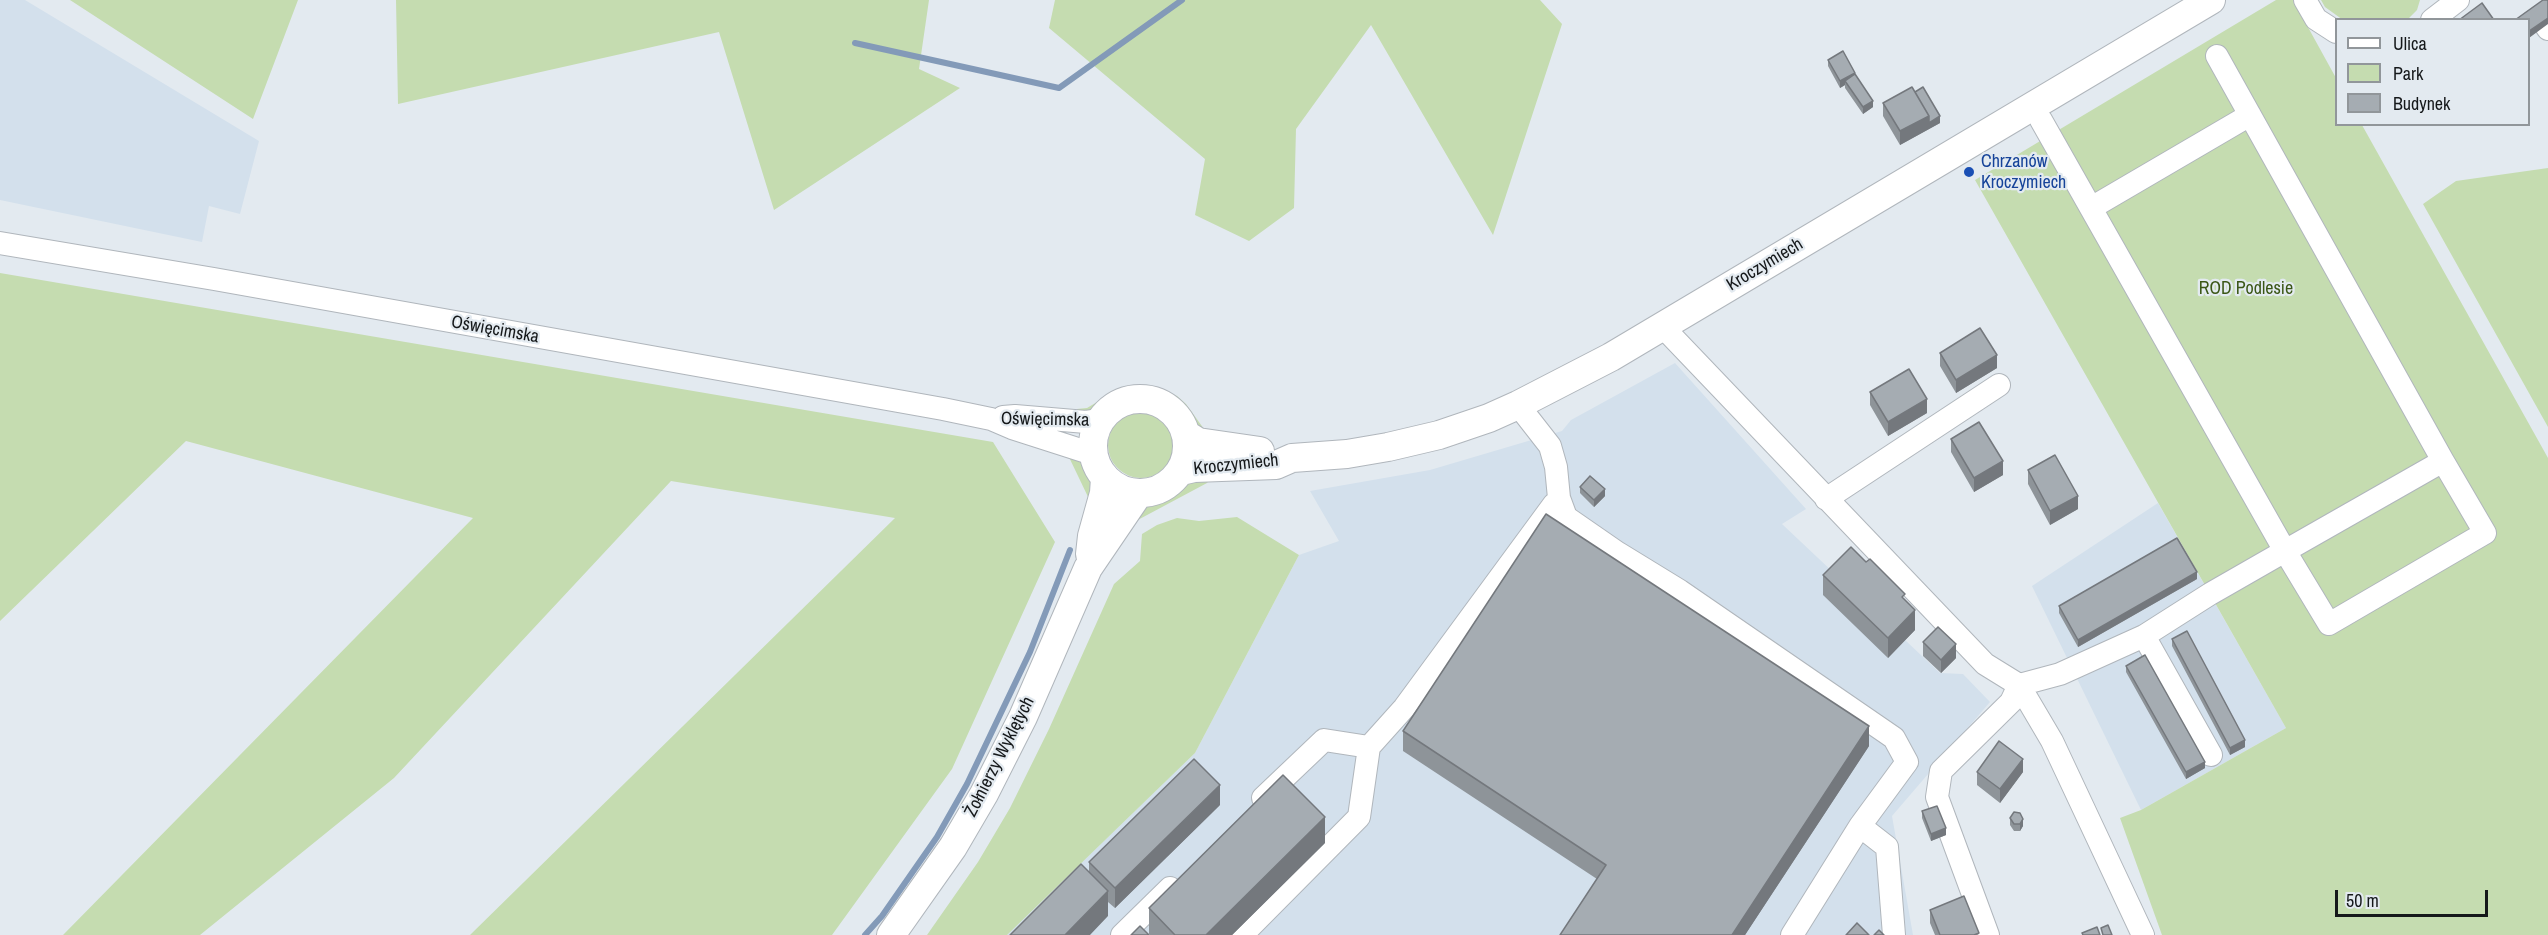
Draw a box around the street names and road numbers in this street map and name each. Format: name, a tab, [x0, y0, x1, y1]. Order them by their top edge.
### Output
street label: Kroczymiech	[1723, 234, 1807, 296]
street label: Oświęcimska	[450, 312, 540, 348]
street label: Oświęcimska	[1001, 408, 1089, 432]
street label: Kroczymiech	[1192, 450, 1280, 480]
street label: Żołnierzy Wyklętych	[960, 693, 1040, 821]

